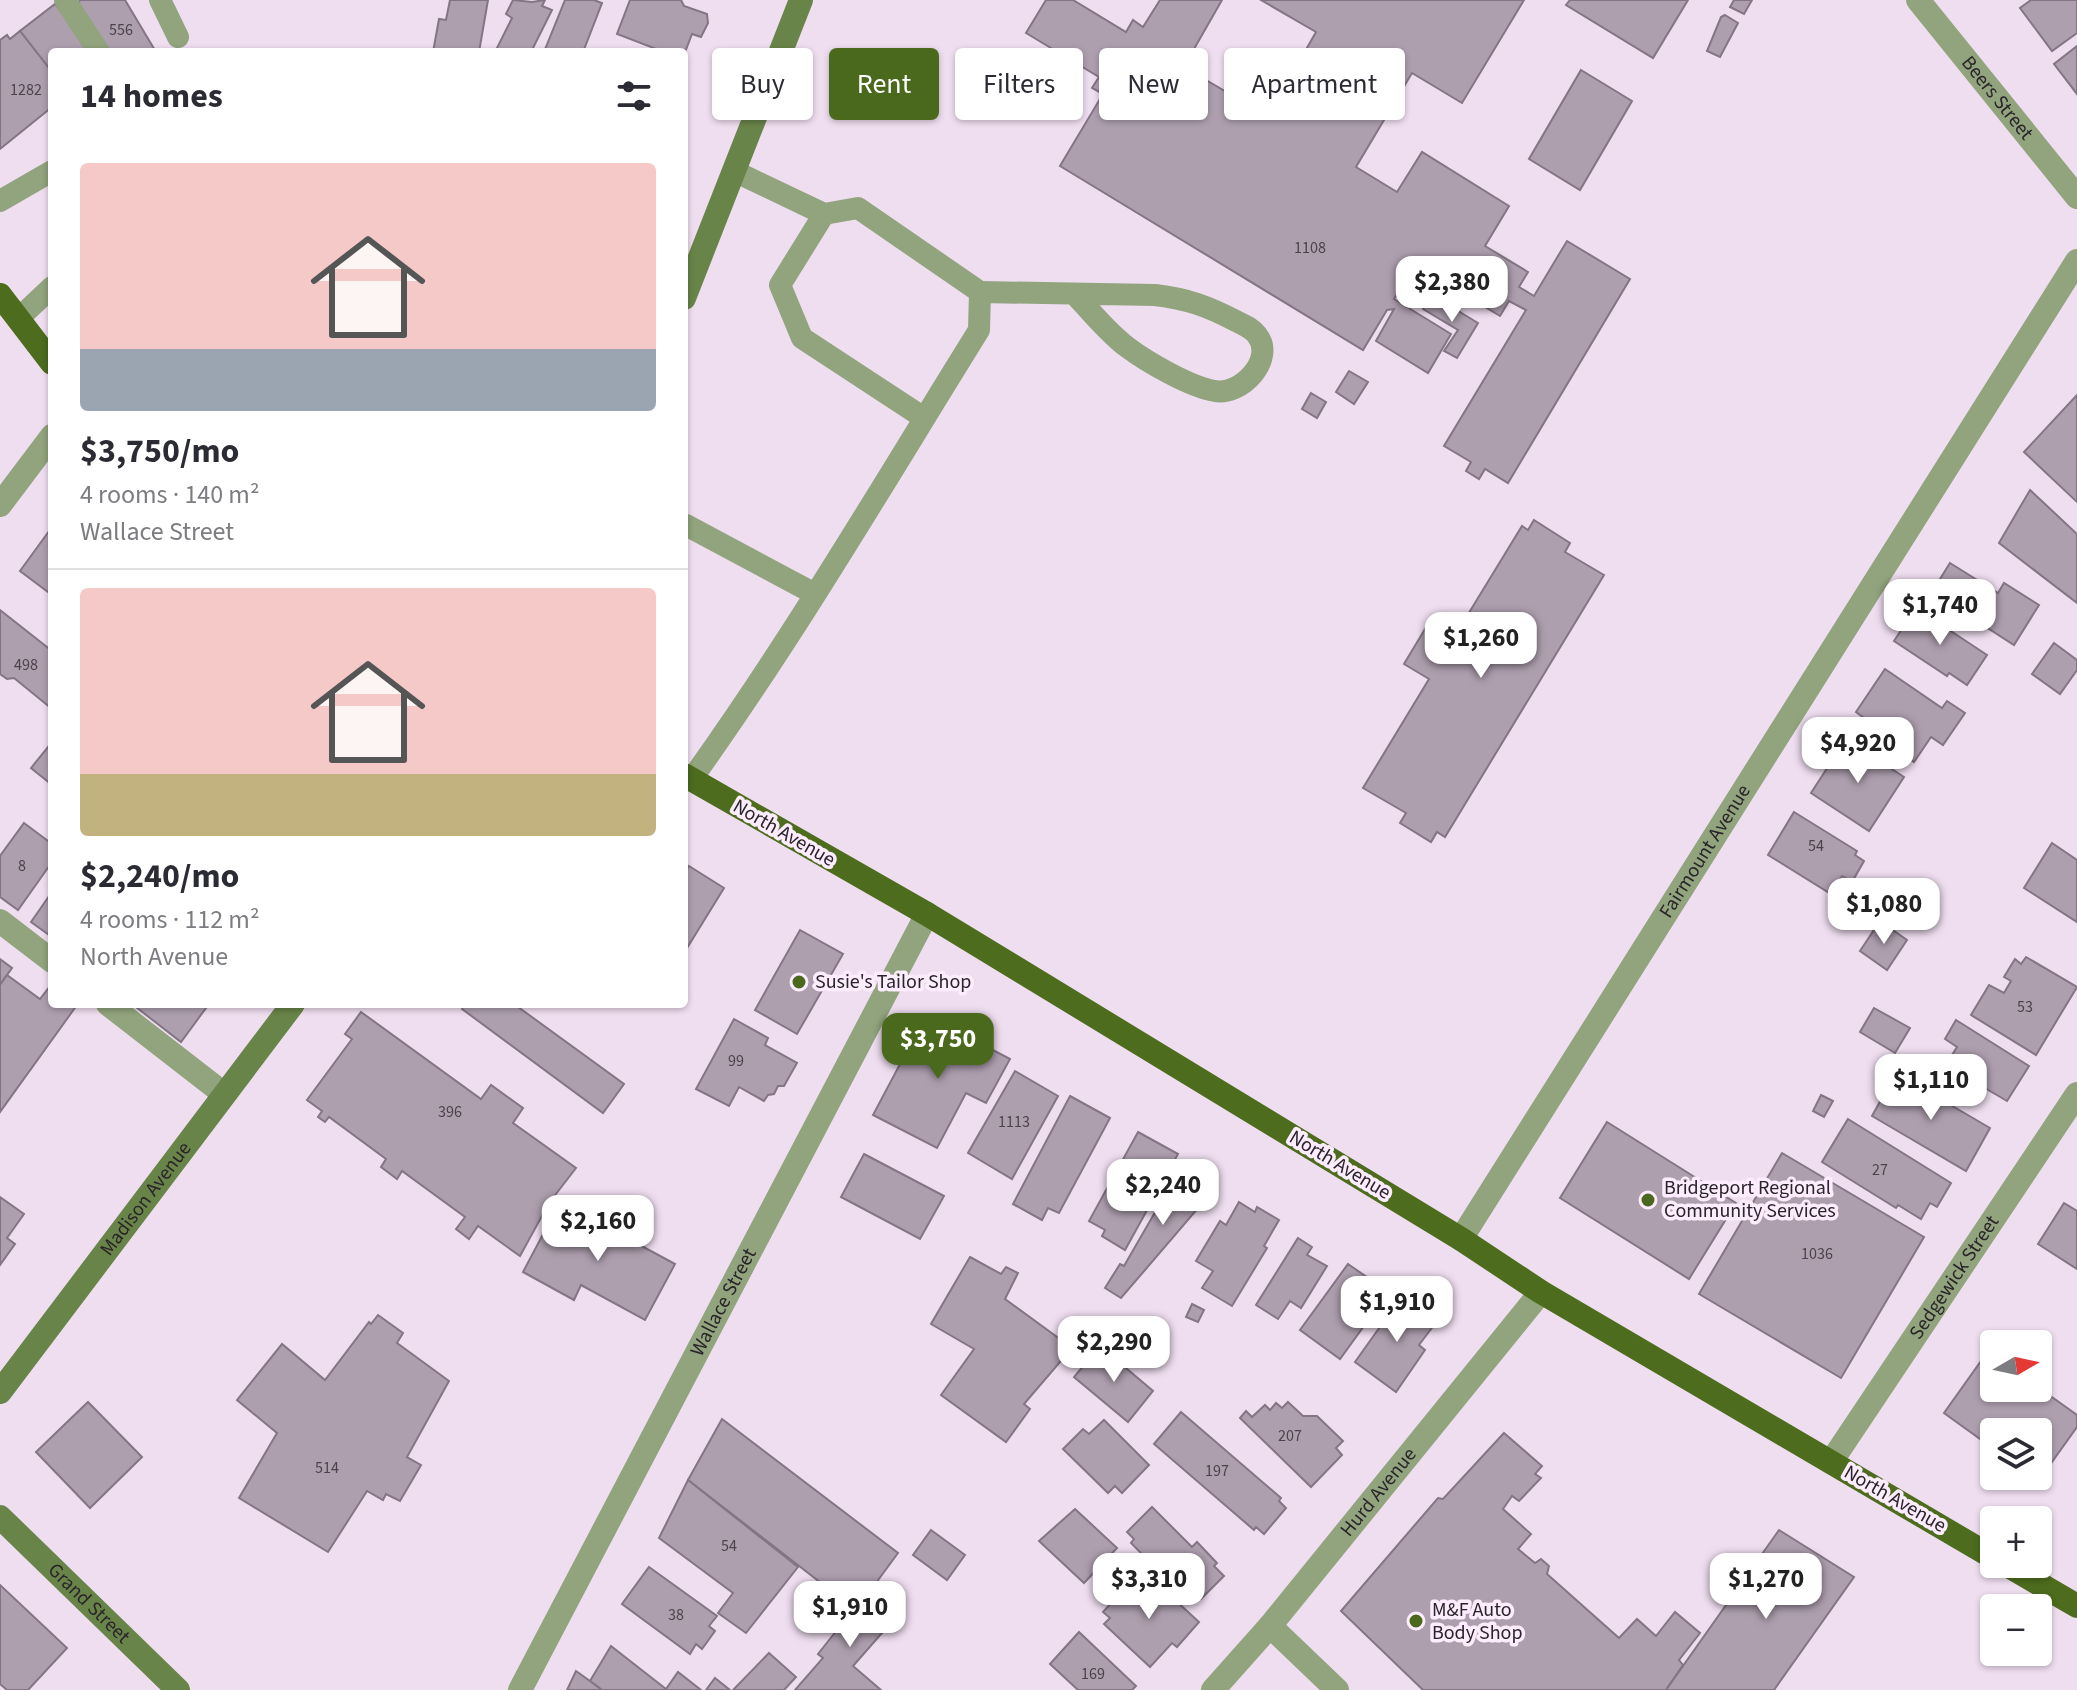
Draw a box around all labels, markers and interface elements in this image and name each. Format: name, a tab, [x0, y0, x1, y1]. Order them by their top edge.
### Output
house number: 556	[109, 19, 133, 41]
chip: Buy	[712, 48, 813, 120]
chip: Rent	[829, 48, 939, 120]
chip: Filters	[955, 48, 1083, 120]
chip: New	[1099, 48, 1208, 120]
chip: Apartment	[1224, 48, 1405, 120]
street label: Beers Street	[1955, 50, 2040, 146]
text: 14 homes	[80, 72, 223, 121]
icon: filters	[612, 74, 656, 118]
house number: 1282	[10, 79, 42, 101]
icon: home	[296, 215, 440, 359]
house number: 1108	[1294, 237, 1326, 259]
pin: $2,380	[1387, 256, 1517, 324]
text: $2,380	[1414, 263, 1490, 300]
text: $3,750/mo	[80, 427, 240, 476]
text: 4 rooms · 140 m²	[80, 476, 259, 513]
text: Wallace Street	[80, 513, 234, 550]
pin: $1,740	[1875, 579, 2005, 647]
text: $1,740	[1902, 586, 1978, 623]
pin: $1,260	[1416, 612, 1546, 680]
text: $1,260	[1443, 619, 1519, 656]
icon: home	[296, 640, 440, 784]
house number: 498	[14, 654, 38, 676]
pin: $4,920	[1793, 717, 1923, 785]
text: $4,920	[1820, 724, 1896, 761]
street label: Fairmount Avenue	[1652, 779, 1758, 924]
street label: North Avenue	[728, 792, 840, 874]
house number: 54	[1808, 835, 1824, 857]
text: $2,240/mo	[80, 852, 240, 901]
house number: 8	[18, 855, 26, 877]
pin: $1,080	[1819, 878, 1949, 946]
text: $1,080	[1846, 885, 1922, 922]
text: 4 rooms · 112 m²	[80, 901, 259, 938]
text: North Avenue	[80, 938, 228, 975]
place label: Susie's Tailor Shop	[815, 968, 971, 996]
marker: Susie's Tailor Shop	[790, 973, 808, 991]
house number: 53	[2017, 996, 2033, 1018]
pin: $3,750	[873, 1013, 1003, 1081]
text: $3,750	[900, 1020, 976, 1057]
house number: 99	[728, 1050, 744, 1072]
pin: $1,110	[1866, 1054, 1996, 1122]
text: $1,110	[1893, 1061, 1969, 1098]
house number: 396	[438, 1101, 462, 1123]
house number: 1113	[998, 1111, 1030, 1133]
street label: North Avenue	[1284, 1124, 1396, 1206]
street label: Madison Avenue	[94, 1136, 198, 1262]
pin: $2,240	[1098, 1159, 1228, 1227]
house number: 27	[1872, 1159, 1888, 1181]
text: $2,240	[1125, 1166, 1201, 1203]
place label: Bridgeport Regional Community Services	[1664, 1174, 1836, 1225]
marker: Bridgeport Regional Community Services	[1639, 1191, 1657, 1209]
pin: $2,160	[533, 1195, 663, 1263]
text: $2,160	[560, 1202, 636, 1239]
street label: Sedgewick Street	[1903, 1210, 2006, 1345]
street label: Wallace Street	[684, 1243, 763, 1361]
house number: 1036	[1801, 1243, 1833, 1265]
pin: $1,910	[1332, 1276, 1462, 1344]
text: $1,910	[1359, 1283, 1435, 1320]
pin: $2,290	[1049, 1316, 1179, 1384]
text: $2,290	[1076, 1323, 1152, 1360]
north arrow	[1980, 1330, 2052, 1402]
map controls	[1980, 1330, 2052, 1666]
button: layers	[1980, 1418, 2052, 1490]
house number: 207	[1278, 1425, 1302, 1447]
street label: Hurd Avenue	[1334, 1442, 1423, 1543]
house number: 514	[315, 1457, 339, 1479]
street label: North Avenue	[1839, 1458, 1951, 1540]
house number: 197	[1205, 1460, 1229, 1482]
button: +	[1980, 1506, 2052, 1578]
house number: 54	[721, 1535, 737, 1557]
pin: $3,310	[1084, 1553, 1214, 1621]
pin: $1,270	[1701, 1553, 1831, 1621]
street label: Grand Street	[41, 1557, 137, 1650]
text: $3,310	[1111, 1560, 1187, 1597]
text: $1,270	[1728, 1560, 1804, 1597]
pin: $1,910	[785, 1581, 915, 1649]
text: $1,910	[812, 1588, 888, 1625]
button: −	[1980, 1594, 2052, 1666]
place label: M&F Auto Body Shop	[1432, 1596, 1523, 1647]
house number: 38	[668, 1604, 684, 1626]
marker: M&F Auto Body Shop	[1407, 1612, 1425, 1630]
house number: 169	[1081, 1663, 1105, 1685]

